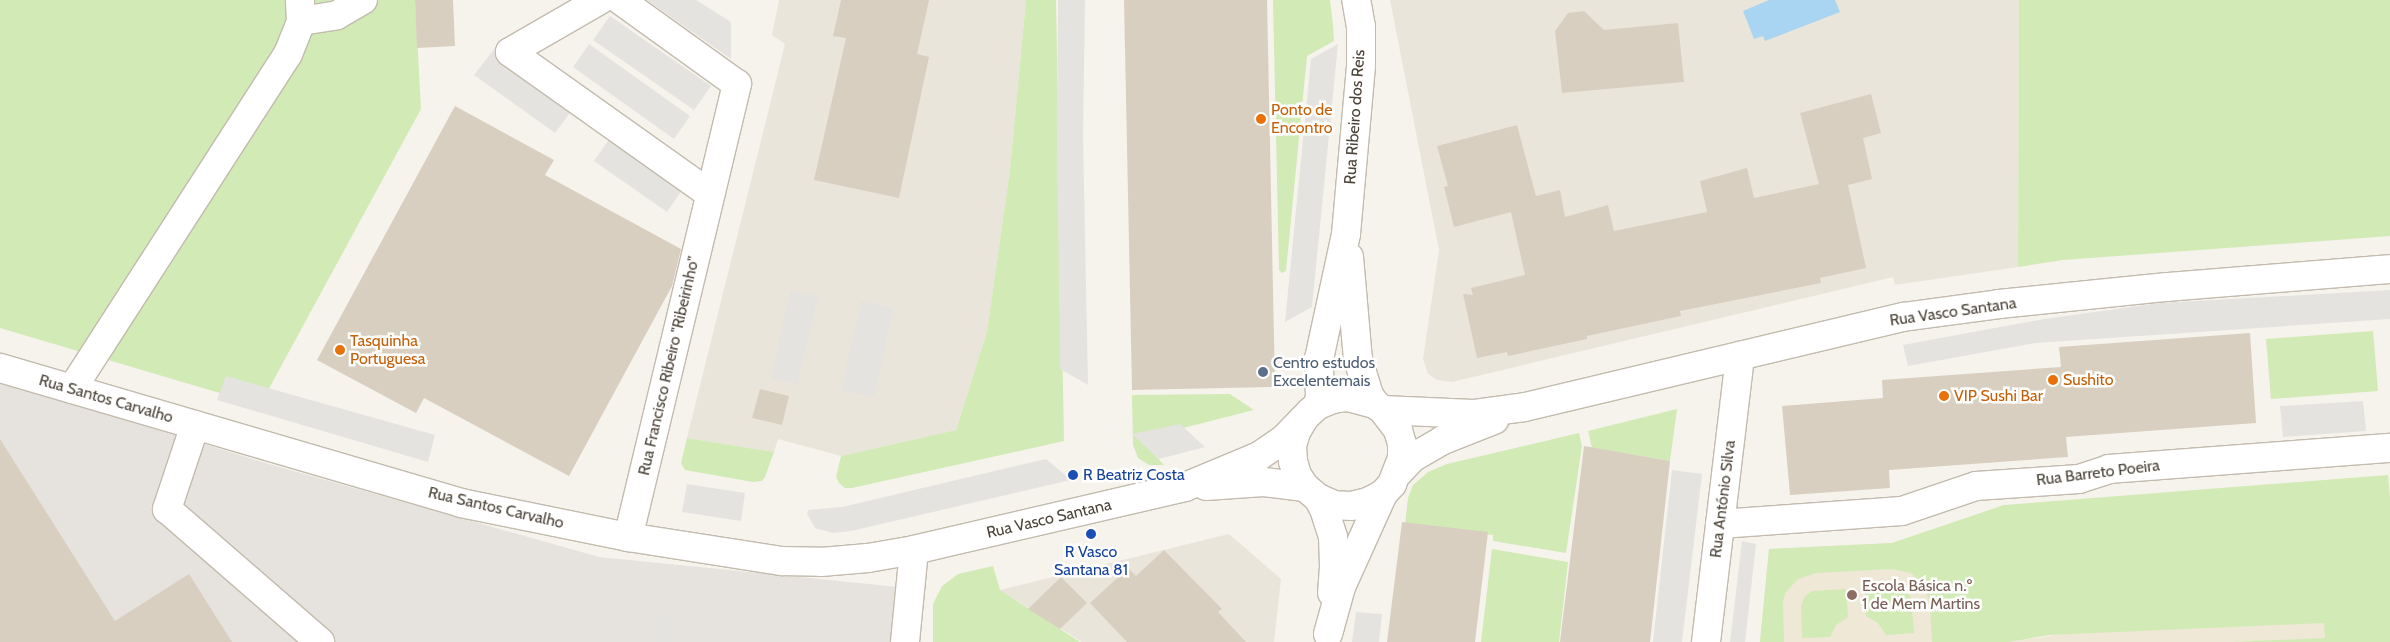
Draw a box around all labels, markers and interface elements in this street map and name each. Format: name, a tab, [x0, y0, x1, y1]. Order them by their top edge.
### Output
street label: Rua Ribeiro dos Reis	[1341, 49, 1369, 185]
place label: Ponto de Encontro	[1271, 100, 1332, 138]
marker: Ponto de Encontro	[1255, 113, 1267, 125]
street label: Rua Francisco Ribeiro "Ribeirinho"	[634, 255, 704, 477]
street label: Rua Vasco Santana	[1888, 294, 2018, 330]
place label: Tasquinha Portuguesa	[350, 331, 425, 369]
marker: Tasquinha Portuguesa	[334, 344, 346, 356]
place label: Centro estudos Excelentemais	[1273, 353, 1375, 391]
marker: Centro estudos Excelentemais	[1257, 366, 1269, 378]
place label: Sushito	[2063, 370, 2113, 390]
street label: Rua Santos Carvalho	[37, 371, 175, 427]
marker: Sushito	[2047, 374, 2059, 386]
place label: VIP Sushi Bar	[1954, 386, 2043, 406]
marker: VIP Sushi Bar	[1938, 390, 1950, 402]
street label: Rua António Silva	[1706, 439, 1740, 559]
street label: Rua Barreto Poeira	[2035, 456, 2161, 490]
place label: R Beatriz Costa	[1083, 465, 1185, 485]
marker: R Beatriz Costa	[1067, 469, 1079, 481]
street label: Rua Santos Carvalho	[426, 483, 566, 533]
street label: Rua Vasco Santana	[985, 495, 1113, 543]
marker: R Vasco Santana 81	[1085, 528, 1097, 540]
place label: R Vasco Santana 81	[1054, 542, 1128, 580]
place label: Escola Básica n.º 1 de Mem Martins	[1862, 576, 1980, 614]
marker: Escola Básica n.º 1 de Mem Martins	[1846, 589, 1858, 601]

